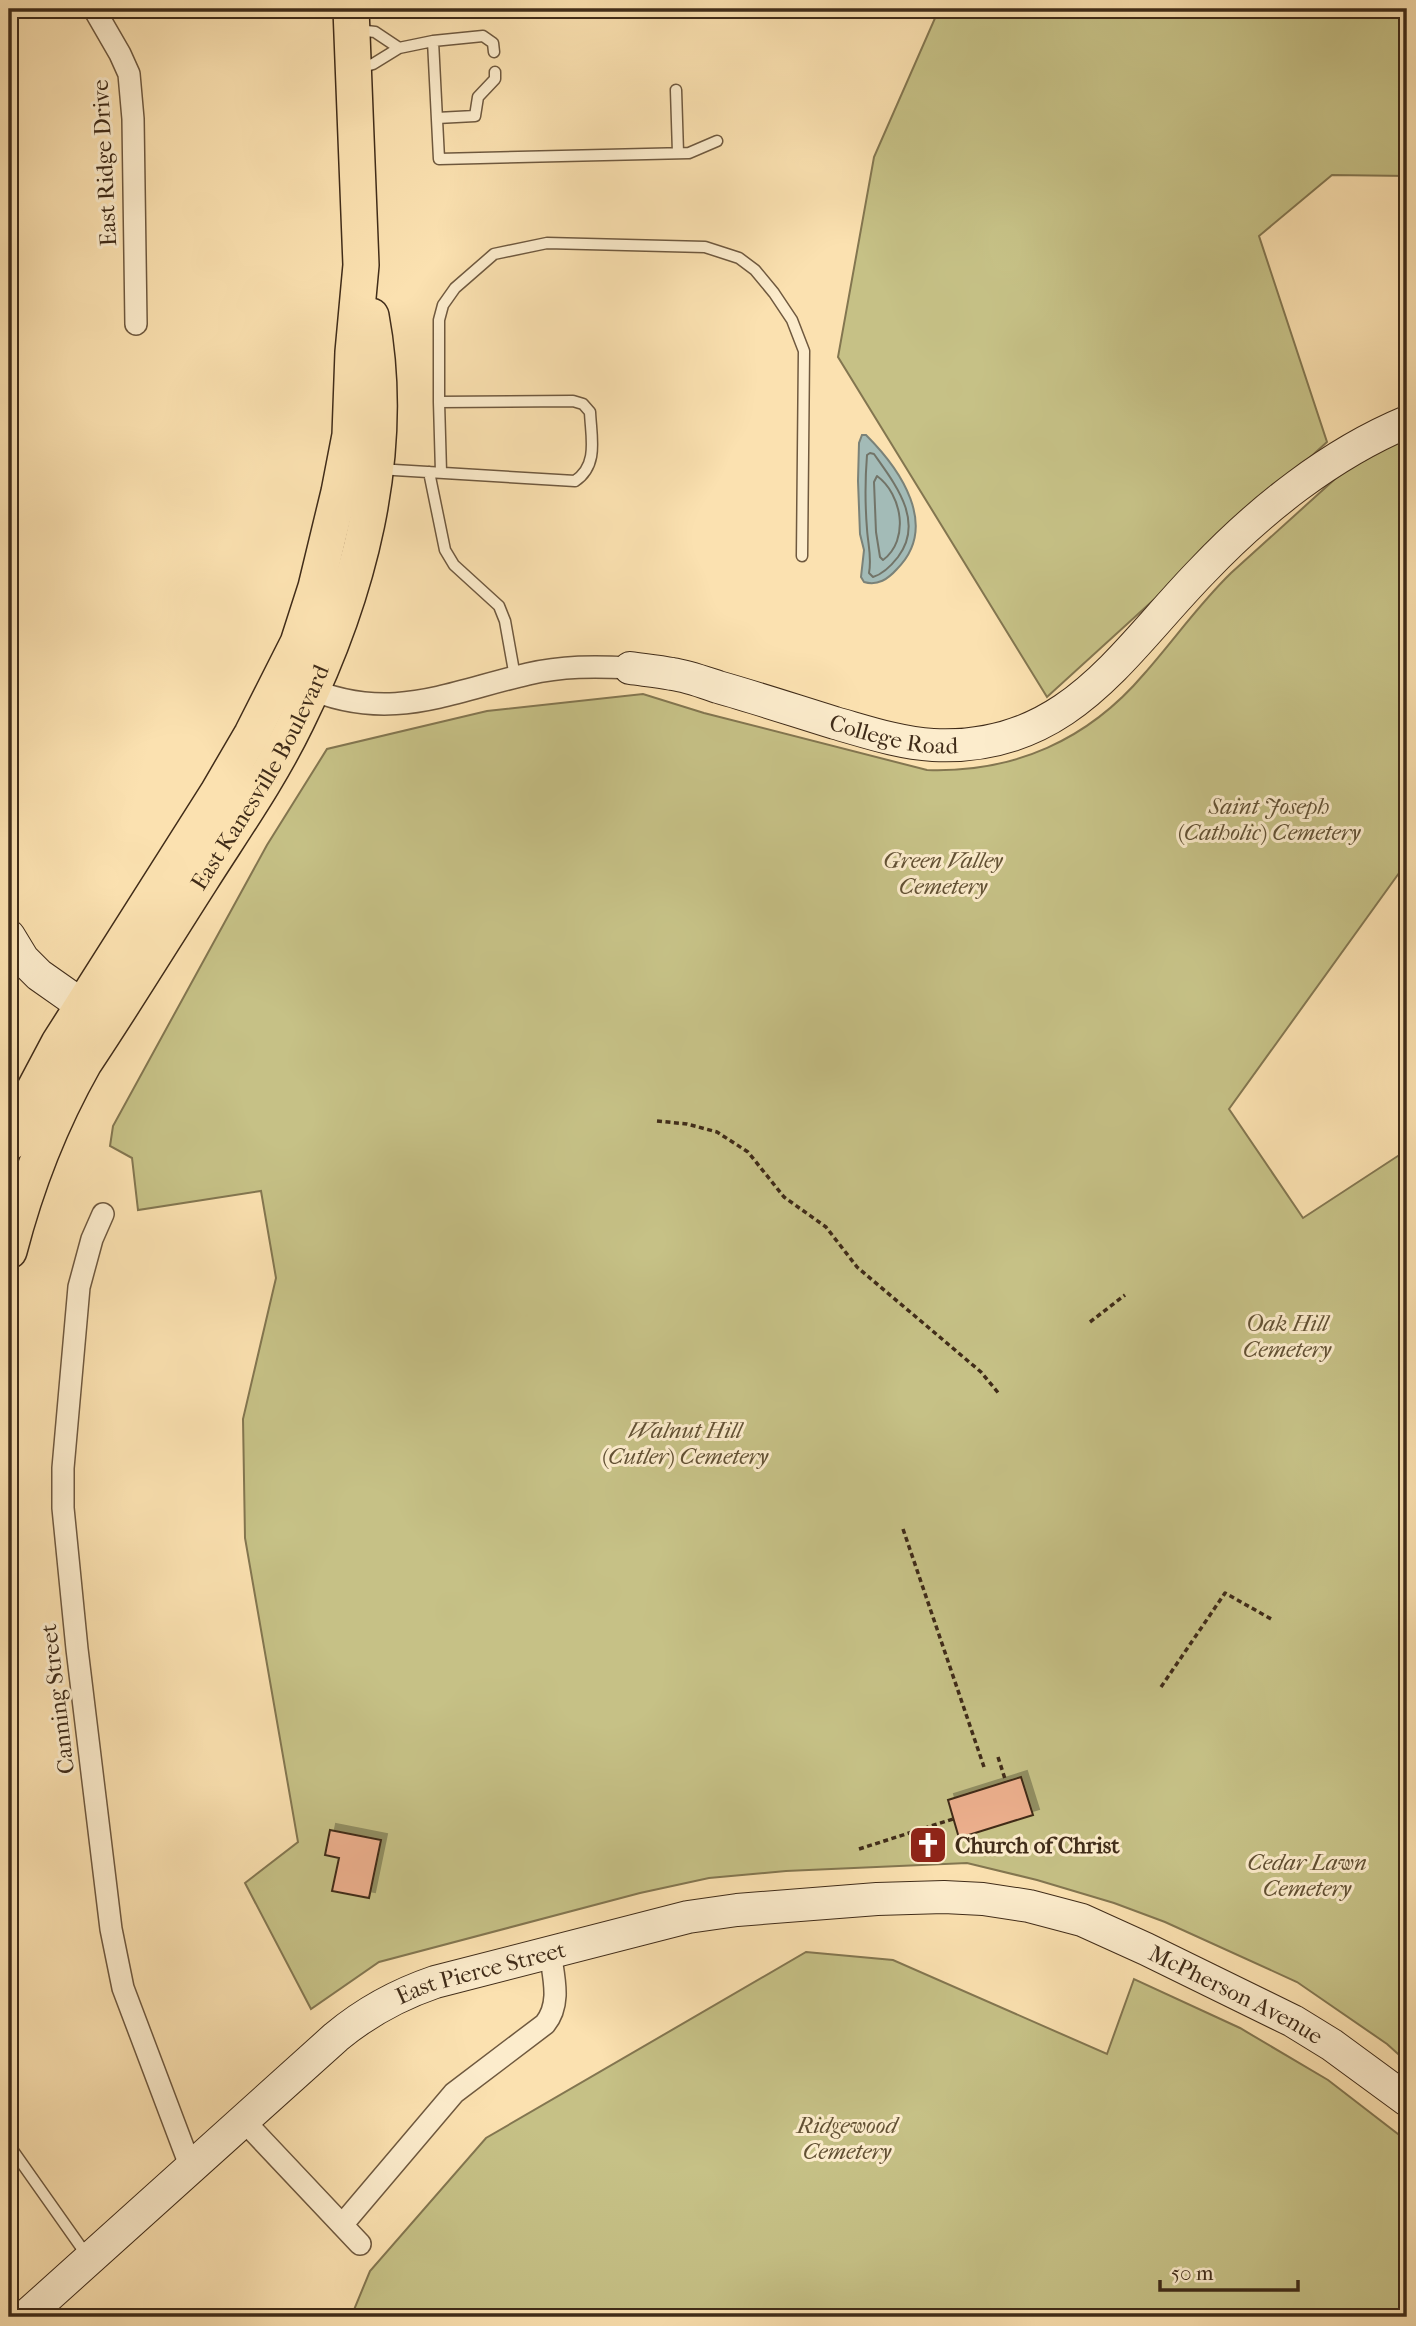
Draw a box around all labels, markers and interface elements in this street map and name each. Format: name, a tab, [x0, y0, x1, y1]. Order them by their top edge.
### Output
street label: East Ridge Drive	[87, 79, 122, 247]
street label: East Kanesville Boulevard	[185, 660, 335, 895]
street label: College Road	[826, 709, 959, 759]
park label: Saint Joseph (Catholic) Cemetery	[1177, 793, 1361, 846]
park label: Green Valley Cemetery	[883, 847, 1003, 900]
park label: Oak Hill Cemetery	[1243, 1310, 1332, 1363]
park label: Walnut Hill (Cutler) Cemetery	[602, 1417, 769, 1470]
street label: Canning Street	[35, 1622, 80, 1775]
church icon: Church of Christ	[907, 1824, 949, 1866]
place label: Church of Christ	[955, 1832, 1120, 1859]
park label: Cedar Lawn Cemetery	[1247, 1849, 1367, 1902]
street label: East Pierce Street	[392, 1936, 568, 2010]
street label: McPherson Avenue	[1144, 1940, 1328, 2050]
park label: Ridgewood Cemetery	[795, 2112, 901, 2165]
scale bar	[1160, 2249, 1299, 2293]
text: 50 m	[1171, 2261, 1214, 2285]

